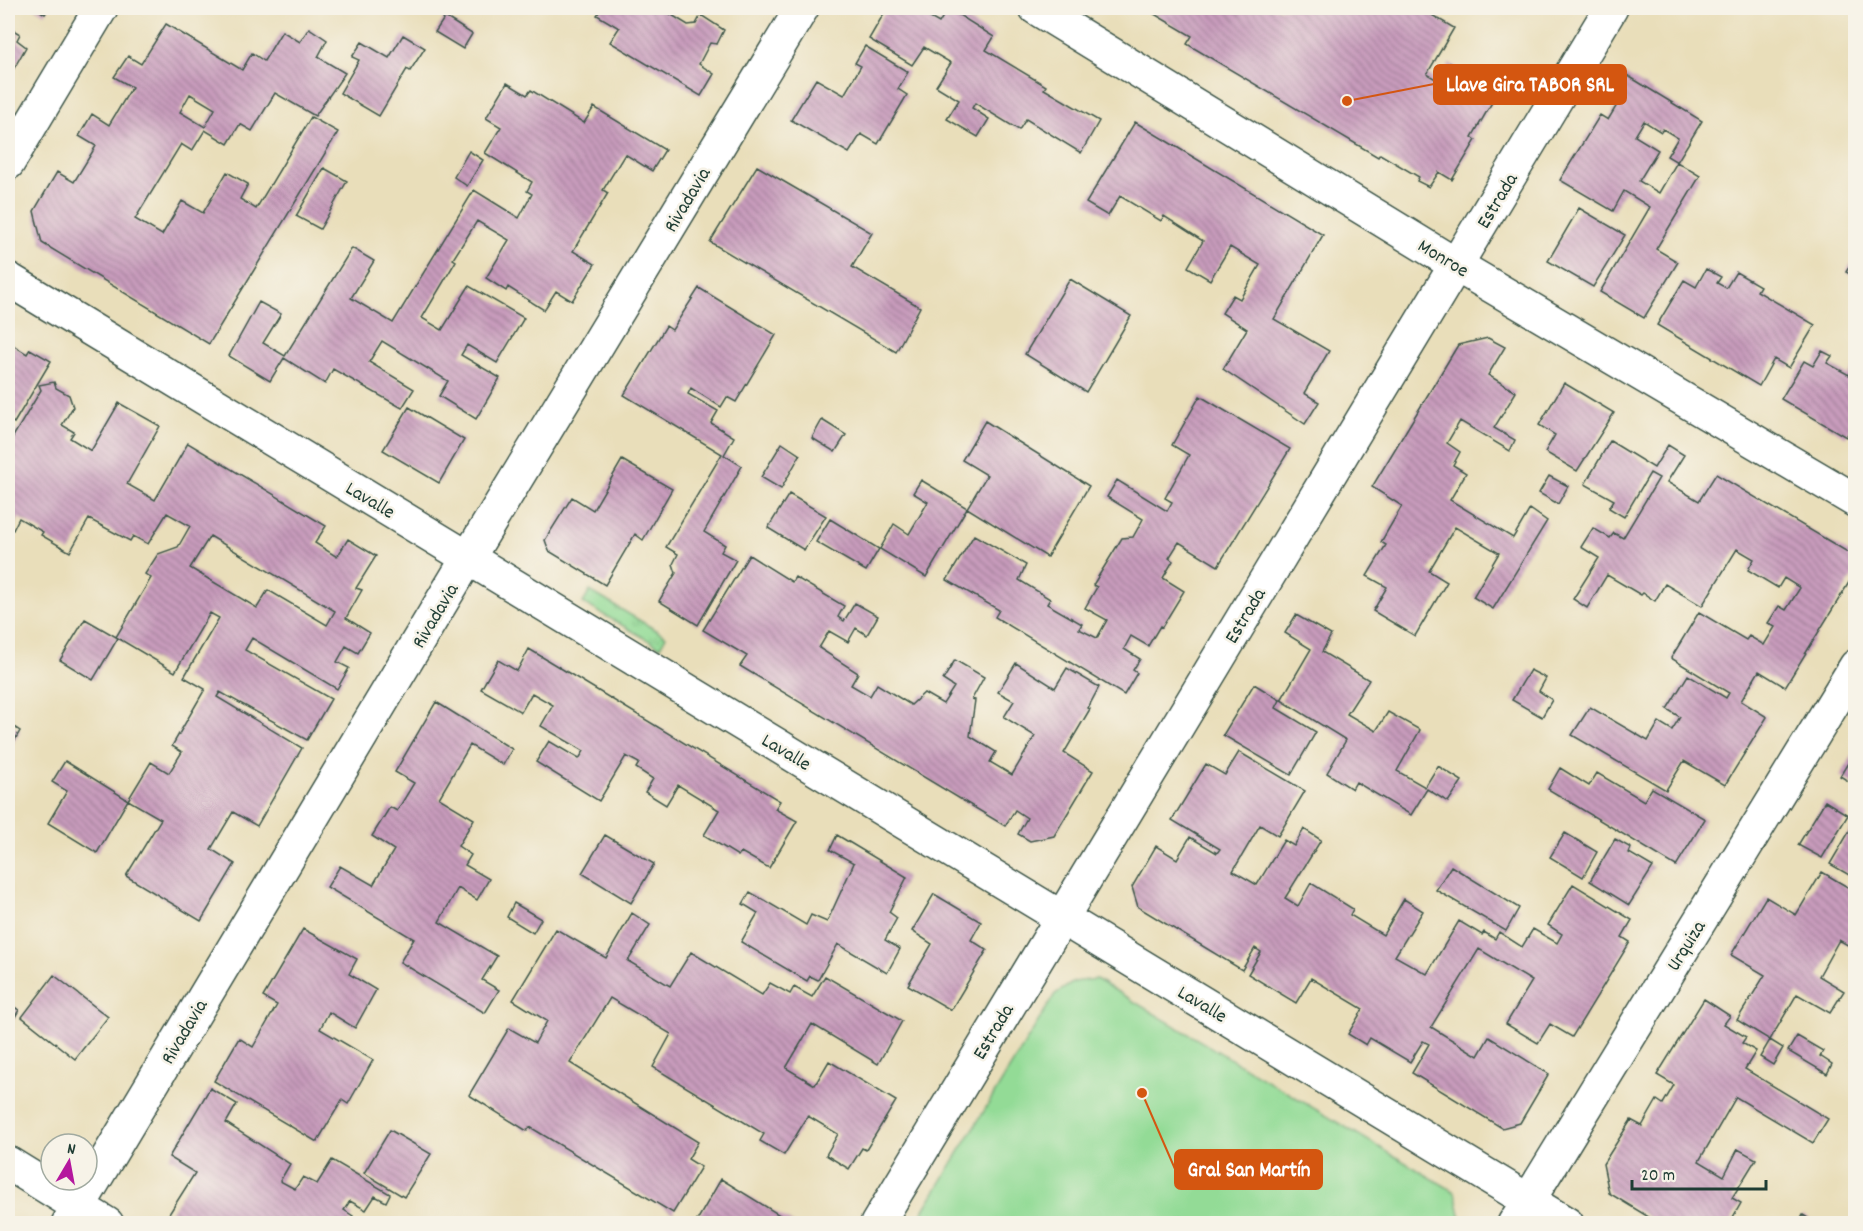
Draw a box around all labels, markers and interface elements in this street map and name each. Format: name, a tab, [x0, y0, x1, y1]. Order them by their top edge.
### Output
callout: Llave Gira TABOR SRL	[1434, 65, 1626, 104]
text: Llave Gira TABOR SRL	[1446, 72, 1614, 102]
street label: Rivadavia	[658, 162, 719, 238]
street label: Estrada	[1471, 168, 1526, 235]
street label: Monroe	[1412, 233, 1473, 286]
street label: Lavalle	[339, 476, 400, 527]
street label: Rivadavia	[406, 578, 467, 654]
street label: Estrada	[1219, 583, 1274, 650]
street label: Lavalle	[755, 728, 816, 779]
street label: Urquiza	[1661, 915, 1714, 977]
street label: Lavalle	[1171, 980, 1232, 1031]
street label: Rivadavia	[155, 994, 216, 1070]
street label: Estrada	[967, 999, 1022, 1066]
north arrow	[39, 1132, 99, 1192]
text: N	[65, 1138, 77, 1162]
callout: Gral San Martín	[1175, 1150, 1322, 1189]
scale bar	[1632, 1153, 1766, 1191]
text: Gral San Martín	[1188, 1157, 1311, 1187]
text: 20 m	[1641, 1164, 1675, 1189]

